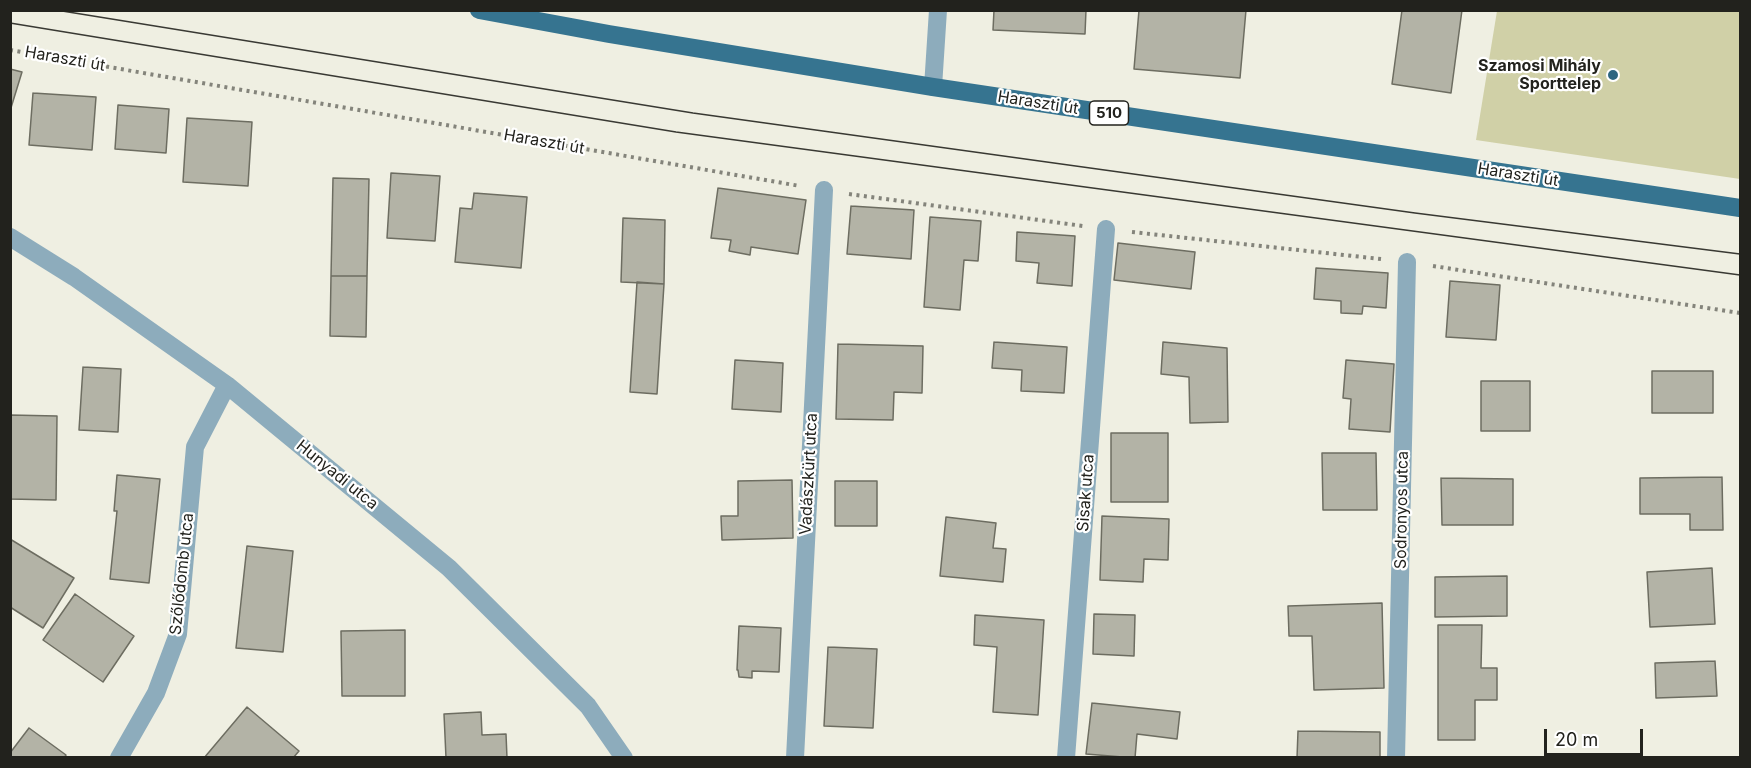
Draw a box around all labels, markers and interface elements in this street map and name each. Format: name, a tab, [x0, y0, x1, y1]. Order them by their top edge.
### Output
street label: Haraszti út	[23, 42, 107, 76]
place label: Szamosi Mihály Sporttelep	[1478, 56, 1601, 94]
marker: Szamosi Mihály Sporttelep	[1606, 68, 1620, 82]
street label: Haraszti út	[996, 87, 1080, 119]
road number: 510	[1090, 101, 1128, 125]
street label: Haraszti út	[502, 125, 586, 159]
street label: Haraszti út	[1476, 159, 1560, 191]
street label: Vadászkürt utca	[796, 412, 822, 536]
street label: Hunyadi utca	[292, 436, 382, 514]
street label: Sodronyos utca	[1391, 451, 1413, 569]
street label: Sisak utca	[1074, 454, 1098, 532]
street label: Szőlődomb utca	[166, 512, 198, 636]
scale bar	[1547, 717, 1646, 755]
text: 20 m	[1555, 729, 1598, 750]

